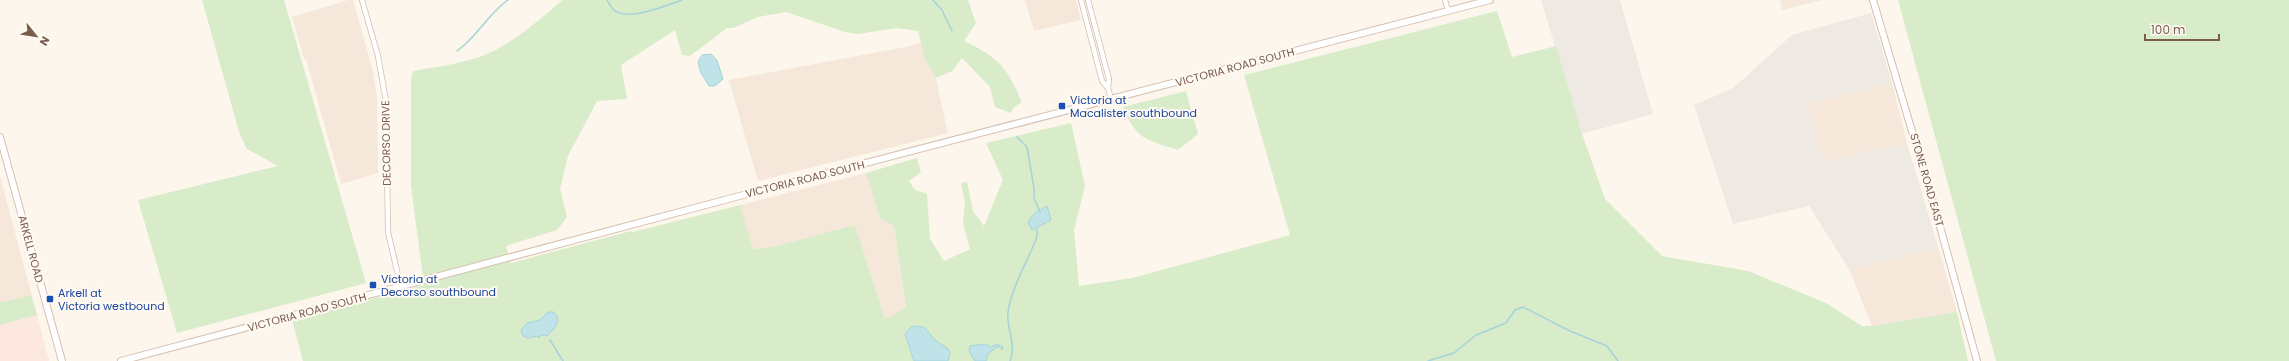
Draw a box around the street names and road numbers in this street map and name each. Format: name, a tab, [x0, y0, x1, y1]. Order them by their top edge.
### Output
street label: VICTORIA ROAD SOUTH	[1174, 43, 1296, 91]
street label: DECORSO DRIVE	[377, 100, 395, 186]
street label: STONE ROAD EAST	[1906, 132, 1948, 229]
street label: VICTORIA ROAD SOUTH	[744, 156, 866, 202]
street label: ARKELL ROAD	[14, 213, 48, 285]
street label: VICTORIA ROAD SOUTH	[246, 288, 368, 336]

